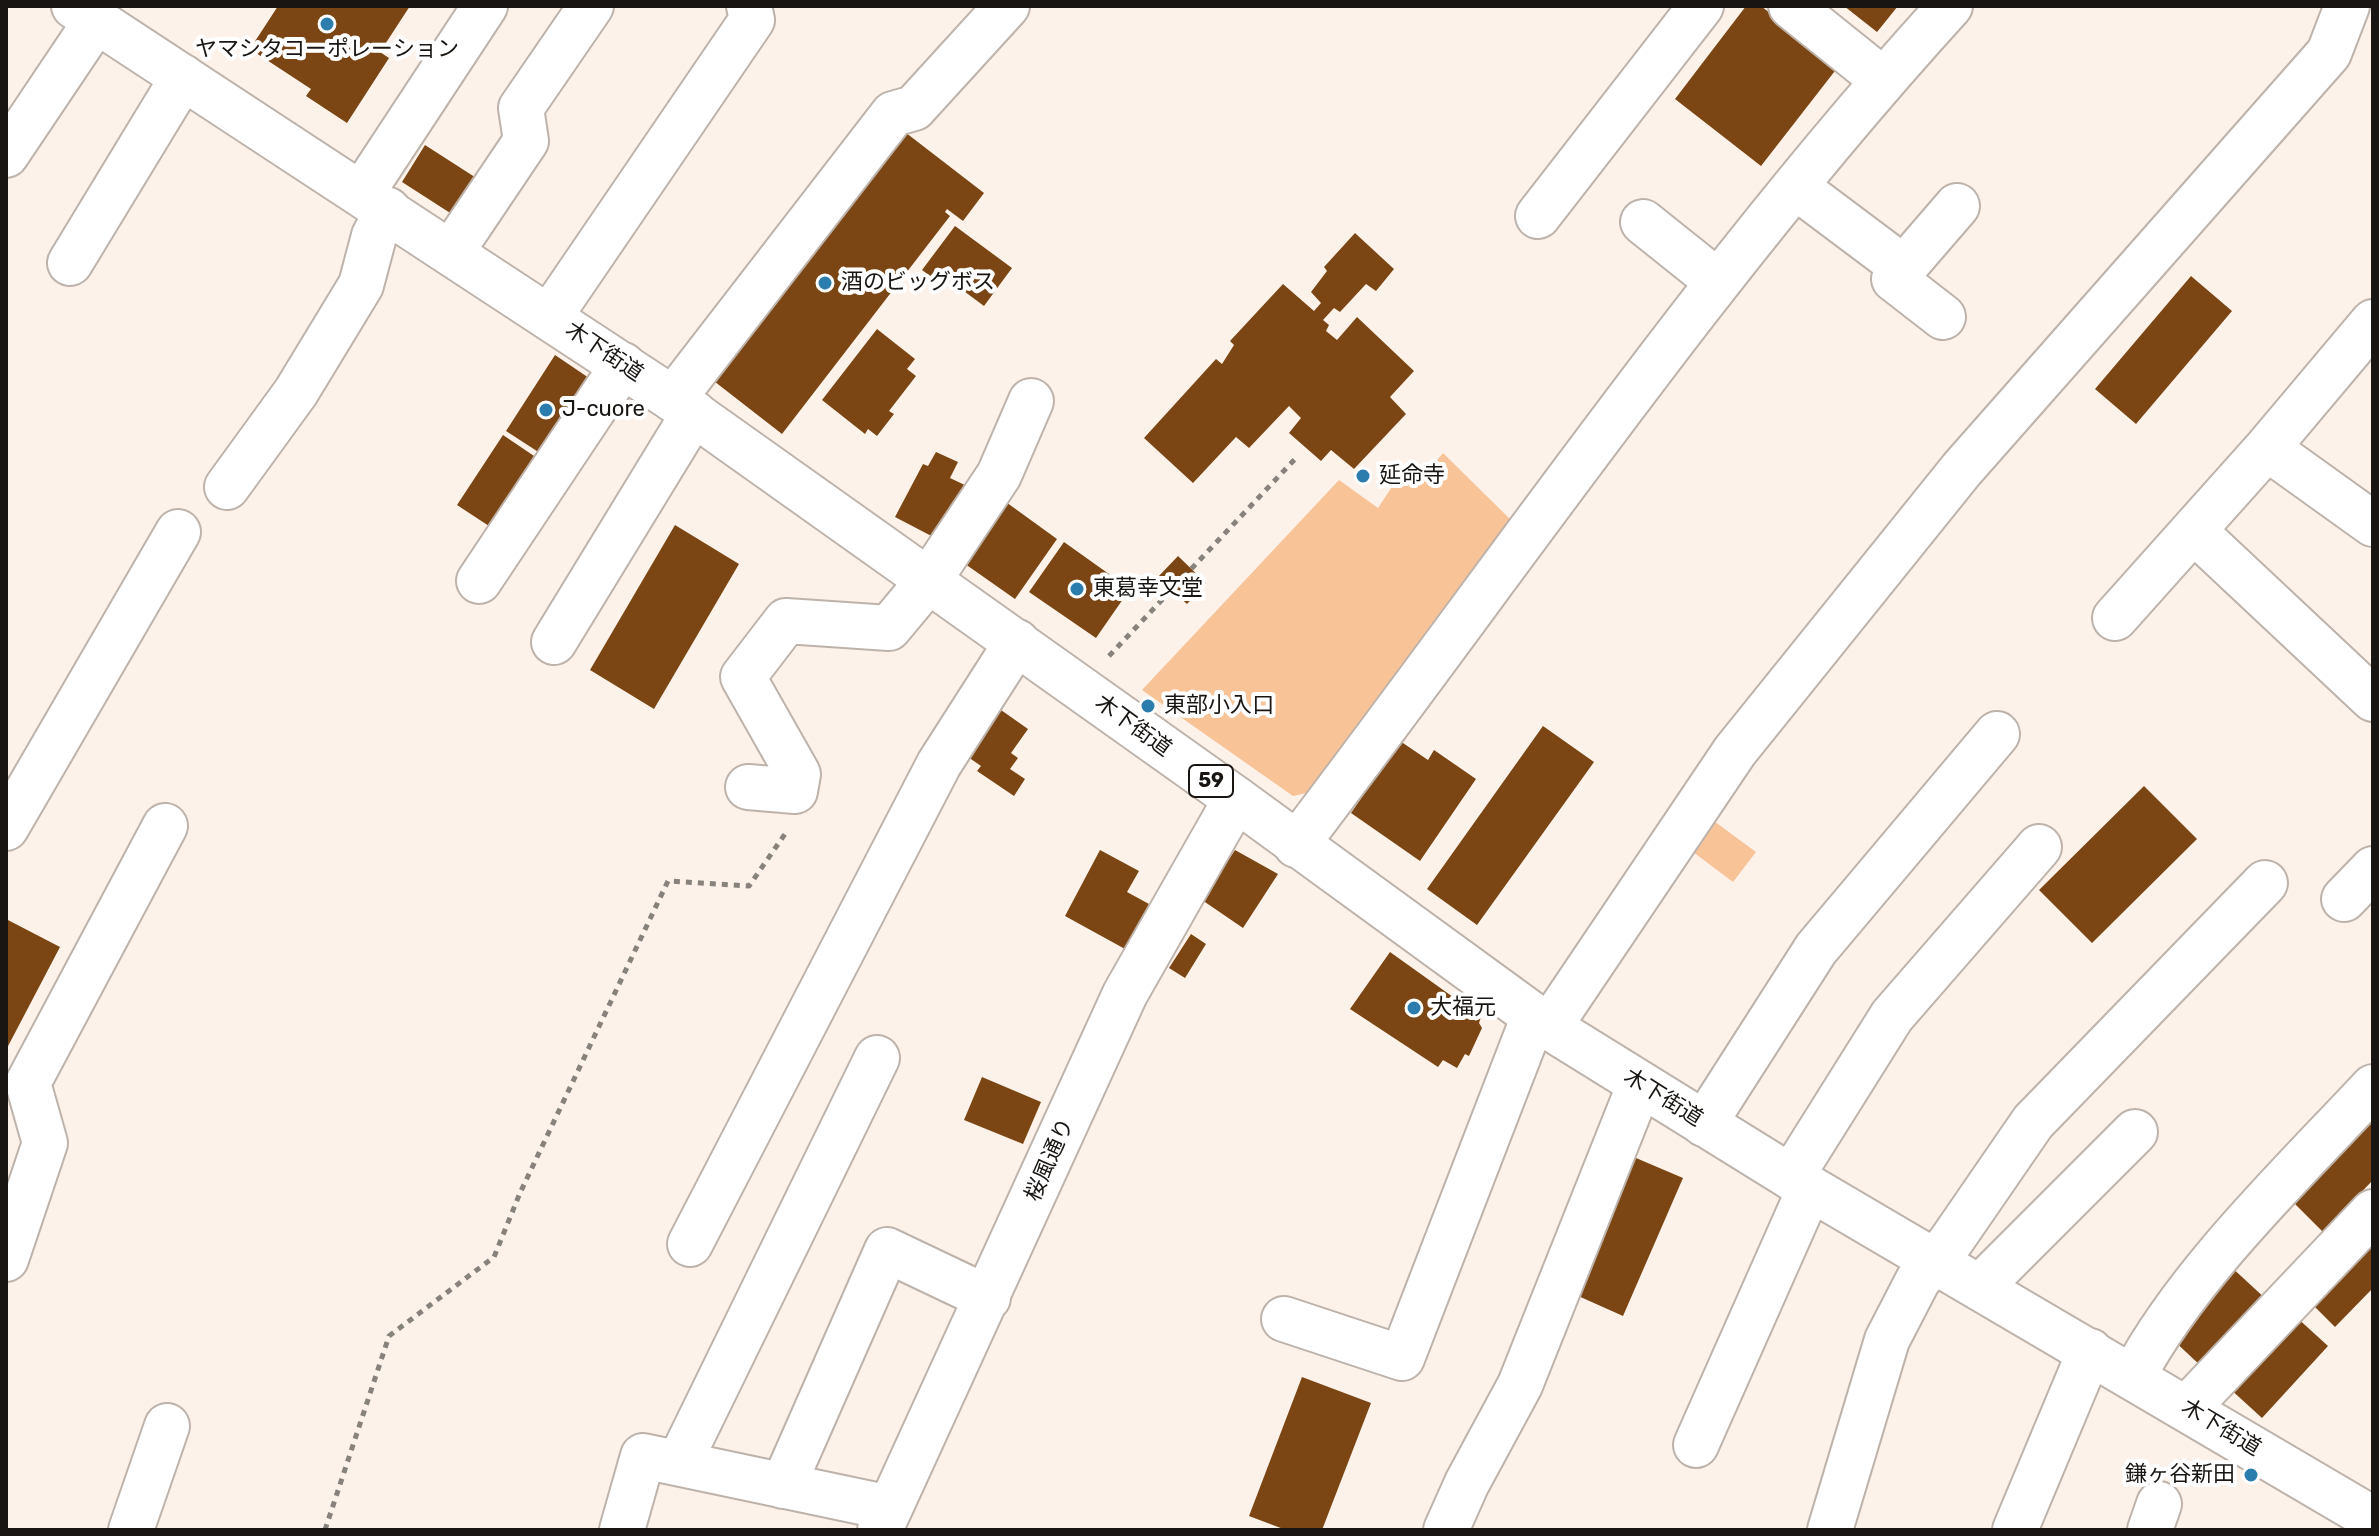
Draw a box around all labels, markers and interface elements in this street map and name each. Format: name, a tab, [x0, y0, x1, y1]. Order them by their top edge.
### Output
marker: ヤマシタコーポレーション	[318, 15, 336, 33]
place label: ヤマシタコーポレーション	[195, 37, 459, 63]
place label: 酒のビッグボス	[841, 270, 995, 296]
marker: 酒のビッグボス	[816, 274, 834, 292]
street label: 木下街道	[560, 316, 648, 388]
place label: J-cuore	[562, 397, 645, 423]
marker: J-cuore	[537, 401, 555, 419]
place label: 延命寺	[1379, 463, 1445, 489]
marker: 延命寺	[1354, 467, 1372, 485]
place label: 東葛幸文堂	[1093, 576, 1203, 602]
marker: 東葛幸文堂	[1068, 580, 1086, 598]
street label: 木下街道	[1090, 689, 1176, 763]
place label: 東部小入口	[1164, 693, 1274, 719]
marker: 東部小入口	[1139, 697, 1157, 715]
road number: 59	[1189, 765, 1233, 797]
place label: 大福元	[1430, 995, 1496, 1021]
marker: 大福元	[1405, 999, 1423, 1017]
street label: 木下街道	[1619, 1063, 1707, 1133]
street label: 桜風通り	[1020, 1114, 1080, 1206]
street label: 木下街道	[2176, 1394, 2266, 1462]
place label: 鎌ヶ谷新田	[2125, 1462, 2235, 1488]
marker: 鎌ヶ谷新田	[2242, 1466, 2260, 1484]

